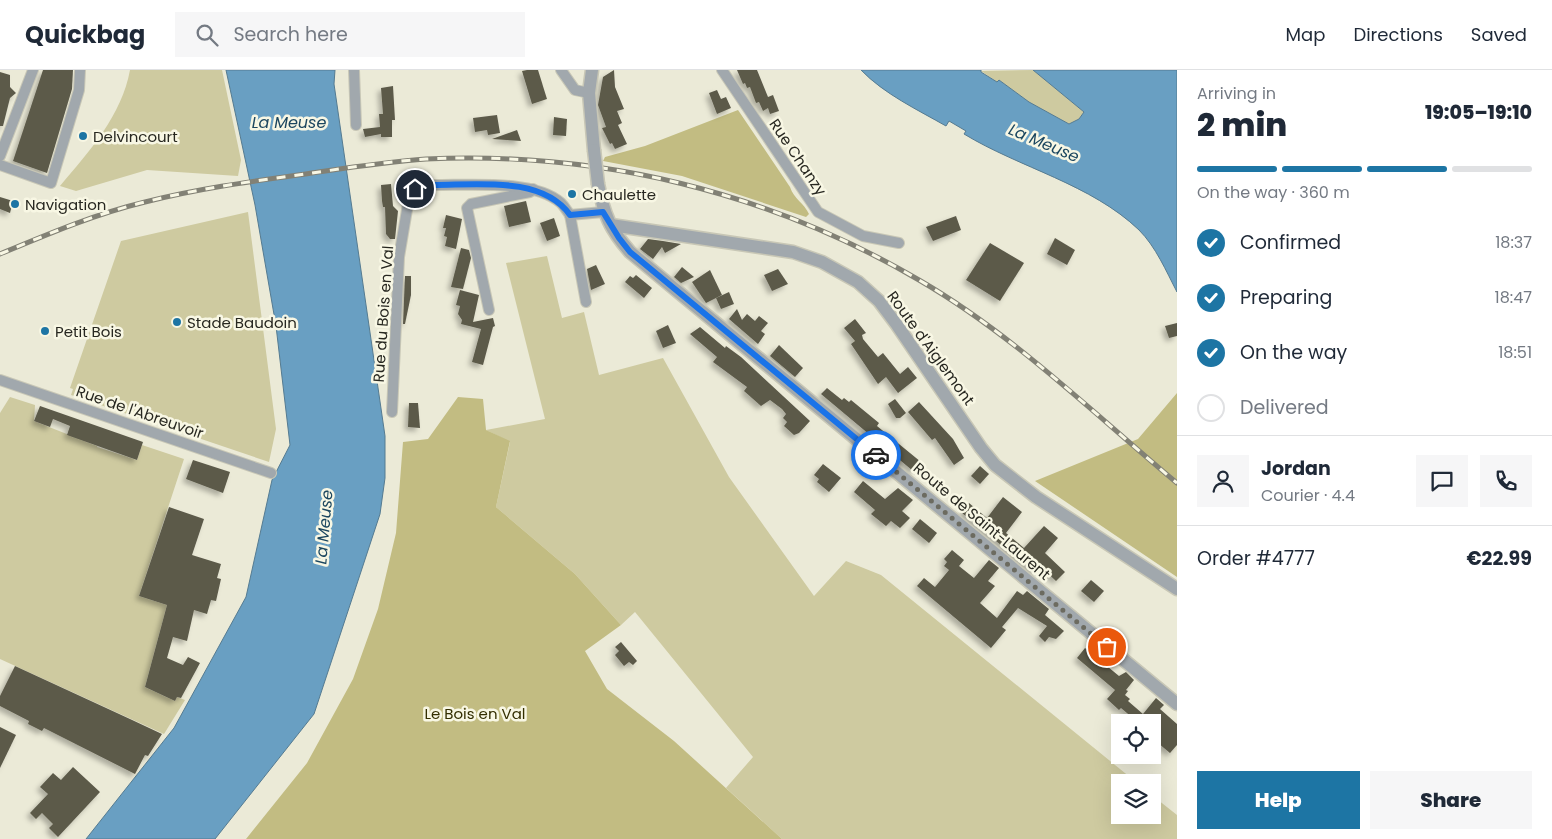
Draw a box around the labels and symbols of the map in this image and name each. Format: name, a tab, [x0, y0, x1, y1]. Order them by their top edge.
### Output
water label: La Meuse	[252, 111, 326, 134]
street label: Rue Chanzy	[765, 115, 832, 200]
water label: La Meuse	[1005, 118, 1083, 168]
place label: Delvincourt	[93, 126, 178, 147]
marker: Delvincourt	[77, 130, 89, 142]
pin	[394, 168, 436, 210]
place label: Chaulette	[582, 184, 656, 205]
marker: Chaulette	[566, 188, 578, 200]
place label: Navigation	[25, 194, 106, 215]
marker: Navigation	[9, 198, 21, 210]
street label: Rue du Bois en Val	[368, 245, 398, 383]
street label: Route d'Aiglemont	[882, 287, 980, 409]
place label: Stade Baudoin	[187, 312, 297, 333]
marker: Stade Baudoin	[171, 316, 183, 328]
place label: Petit Bois	[55, 321, 122, 342]
marker: Petit Bois	[39, 325, 51, 337]
street label: Rue de l'Abreuvoir	[73, 380, 207, 444]
courier	[851, 430, 901, 480]
street label: Route de Saint-Laurent	[909, 457, 1055, 585]
water label: La Meuse	[309, 489, 339, 565]
pin	[1086, 626, 1128, 668]
park label: Le Bois en Val	[425, 703, 525, 724]

